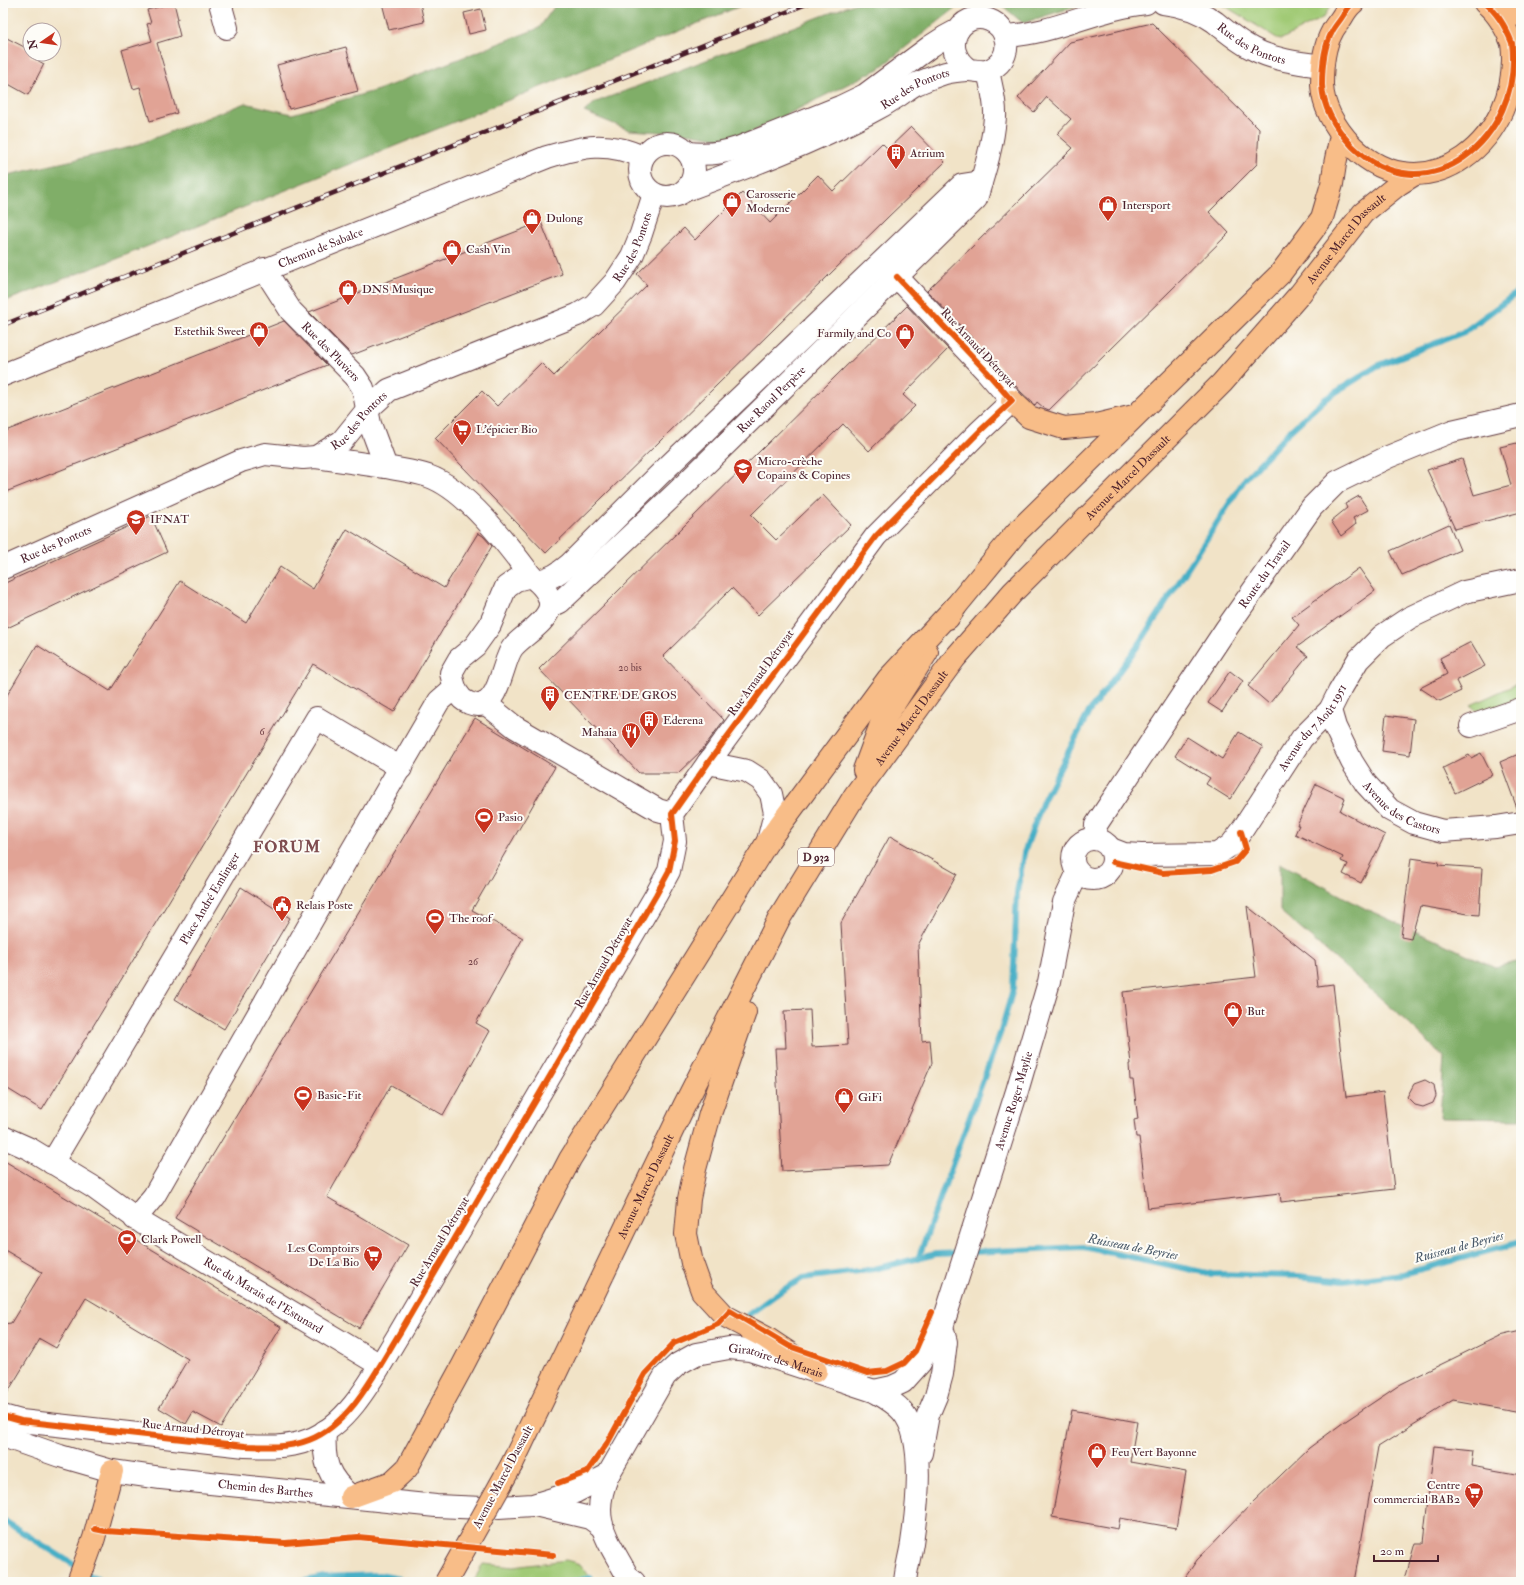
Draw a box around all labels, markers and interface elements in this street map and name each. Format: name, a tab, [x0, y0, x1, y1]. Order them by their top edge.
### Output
street label: Rue des Pontots	[1214, 19, 1287, 68]
north arrow	[22, 22, 62, 62]
text: N	[25, 37, 40, 51]
street label: Rue des Pontots	[878, 65, 951, 113]
building icon: Atrium	[885, 142, 907, 170]
place label: Atrium	[909, 146, 945, 161]
place label: Carosserie Moderne	[746, 187, 796, 216]
shop icon: Carosserie Moderne	[721, 190, 743, 218]
street label: Avenue Marcel Dassault	[1303, 190, 1389, 288]
shop icon: Intersport	[1097, 194, 1119, 222]
place label: Intersport	[1122, 198, 1171, 213]
shop icon: Dulong	[521, 207, 543, 235]
street label: Rue des Pontots	[609, 210, 655, 285]
place label: Dulong	[546, 211, 584, 226]
street label: Chemin de Sabalce	[276, 224, 365, 272]
shop icon: Cash Vin	[441, 238, 463, 266]
place label: Cash Vin	[466, 242, 510, 257]
shop icon: DNS Musique	[337, 278, 359, 306]
place label: DNS Musique	[362, 282, 434, 297]
street label: Rue Arnaud Détroyat	[937, 305, 1019, 391]
street label: Rue des Pluviers	[298, 319, 364, 384]
shop icon: Estethik Sweet	[248, 320, 270, 348]
shop icon: Farmily and Co	[894, 322, 916, 350]
place label: Estethik Sweet	[174, 324, 245, 339]
place label: Farmily and Co	[817, 326, 891, 341]
street label: Rue Raoul Perpère	[734, 363, 809, 436]
street label: Rue des Pontots	[328, 388, 390, 454]
supermarket icon: L'épicier Bio	[451, 418, 473, 446]
place label: L'épicier Bio	[476, 422, 537, 437]
street label: Avenue Marcel Dassault	[1081, 431, 1174, 524]
place label: Micro-crèche Copains & Copines	[757, 454, 850, 483]
school or university icon: Micro-crèche Copains & Copines	[732, 457, 754, 485]
school or university icon: IFNAT	[125, 508, 147, 536]
place label: IFNAT	[150, 512, 189, 527]
street label: Rue des Pontots	[18, 522, 94, 567]
street label: Route du Travail	[1235, 538, 1294, 611]
street label: Rue Arnaud Détroyat	[725, 627, 797, 719]
house number: 20 bis	[618, 662, 642, 674]
street label: Avenue Marcel Dassault	[871, 667, 951, 769]
street label: Avenue du 7 Août 1951	[1274, 681, 1350, 775]
building icon: CENTRE DE GROS	[539, 684, 561, 712]
place label: CENTRE DE GROS	[564, 688, 677, 703]
building icon: Ederena	[638, 709, 660, 737]
place label: Ederena	[663, 713, 704, 728]
restaurant icon: Mahaia	[620, 721, 642, 749]
place label: Mahaia	[581, 725, 618, 740]
house number: 6	[259, 726, 265, 738]
street label: Avenue des Castors	[1359, 777, 1442, 837]
sports icon: Pasio	[473, 806, 495, 834]
place label: Pasio	[498, 810, 523, 825]
district label: FORUM	[253, 837, 321, 857]
road number: D 932	[798, 848, 834, 866]
street label: Place André Emlinger	[176, 849, 243, 947]
public building icon: Relais Poste	[271, 894, 293, 922]
place label: Relais Poste	[296, 898, 353, 913]
sports icon: The roof	[424, 907, 446, 935]
place label: The roof	[449, 911, 494, 926]
street label: Rue Arnaud Détroyat	[572, 915, 636, 1011]
house number: 26	[468, 956, 479, 968]
shop icon: But	[1222, 1000, 1244, 1028]
place label: But	[1247, 1004, 1265, 1019]
street label: Avenue Roger Maylie	[991, 1050, 1036, 1153]
sports icon: Basic-Fit	[292, 1084, 314, 1112]
shop icon: GiFi	[833, 1086, 855, 1114]
place label: Basic-Fit	[317, 1088, 362, 1103]
place label: GiFi	[858, 1090, 882, 1105]
street label: Avenue Marcel Dassault	[613, 1131, 677, 1242]
street label: Rue Arnaud Détroyat	[407, 1194, 473, 1290]
water label: Ruisseau de Beyries	[1412, 1227, 1506, 1267]
sports icon: Clark Powell	[116, 1228, 138, 1256]
water label: Ruisseau de Beyries	[1086, 1230, 1180, 1264]
place label: Clark Powell	[141, 1232, 201, 1247]
place label: Les Comptoirs De La Bio	[287, 1241, 359, 1270]
supermarket icon: Les Comptoirs De La Bio	[362, 1244, 384, 1272]
street label: Rue du Marais de l'Estunard	[201, 1254, 326, 1337]
street label: Giratoire des Marais	[728, 1340, 825, 1381]
street label: Rue Arnaud Détroyat	[141, 1416, 245, 1442]
street label: Avenue Marcel Dassault	[469, 1423, 537, 1532]
shop icon: Feu Vert Bayonne	[1086, 1441, 1108, 1469]
place label: Feu Vert Bayonne	[1111, 1445, 1196, 1460]
street label: Chemin des Barthes	[217, 1476, 314, 1501]
place label: Centre commercial BAB2	[1373, 1478, 1460, 1507]
supermarket icon: Centre commercial BAB2	[1463, 1481, 1485, 1509]
scale bar	[1374, 1537, 1438, 1563]
text: 20 m	[1380, 1544, 1405, 1559]

